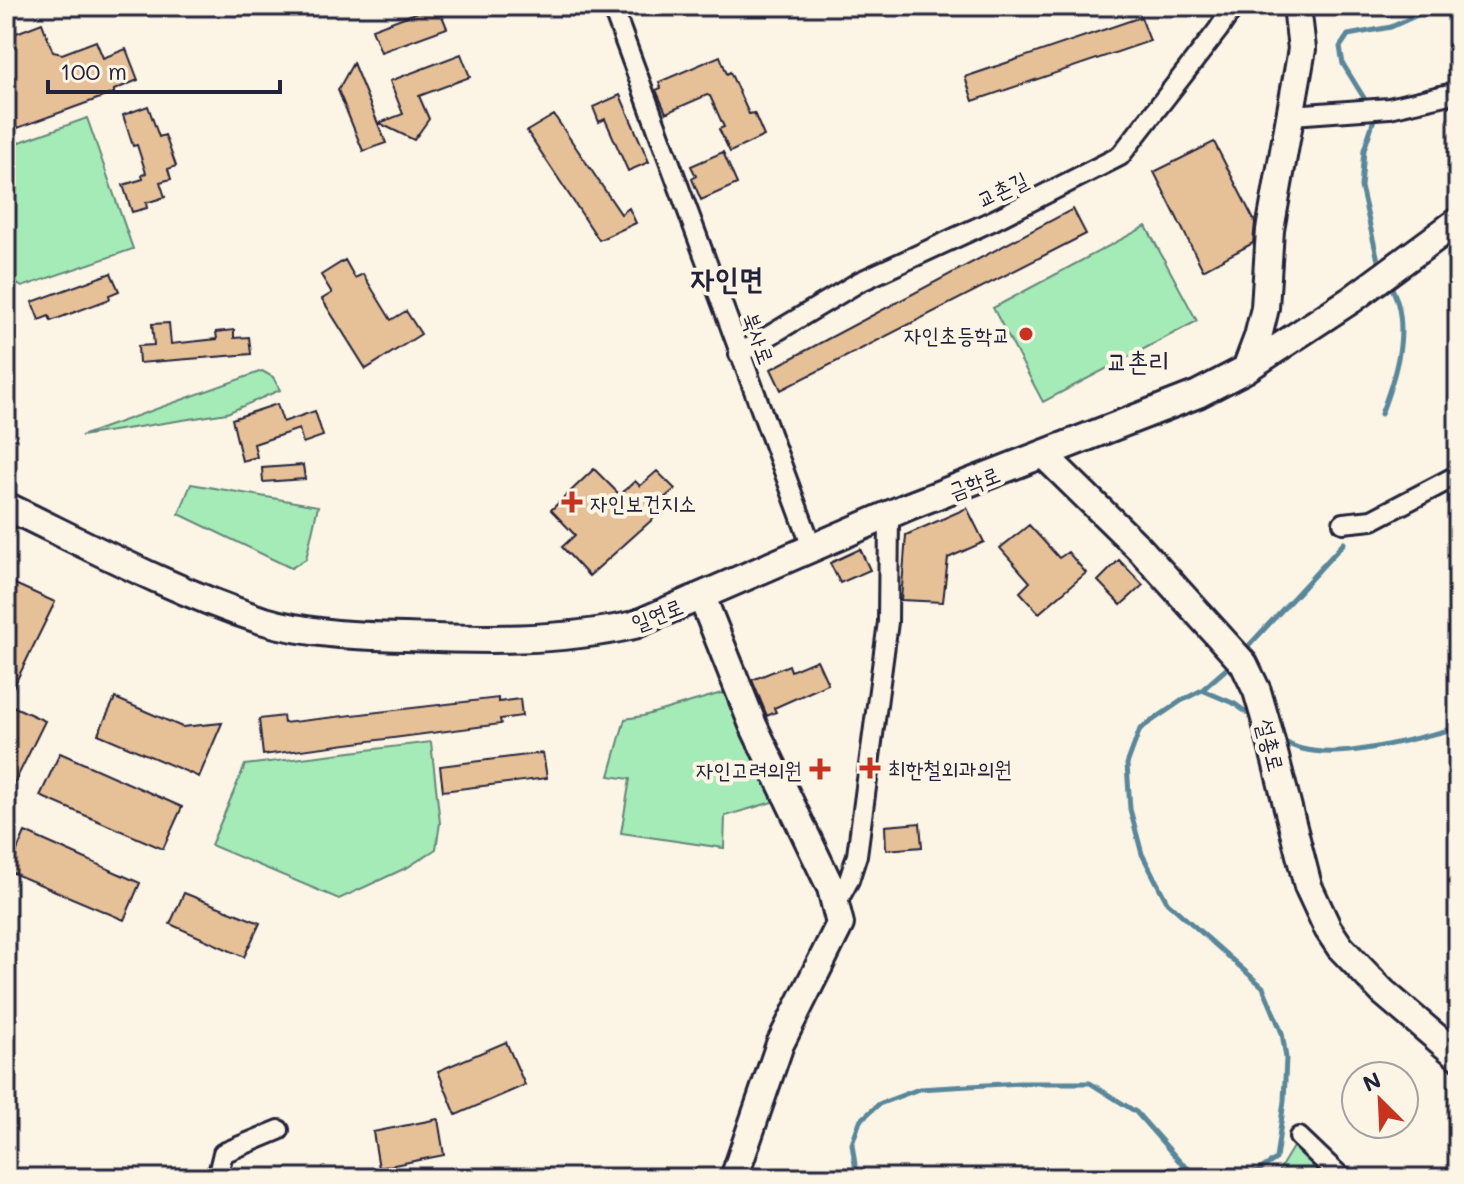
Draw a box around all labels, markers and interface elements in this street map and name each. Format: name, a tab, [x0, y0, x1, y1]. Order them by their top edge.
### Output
scale bar	[48, 44, 280, 94]
text: 100 m	[60, 55, 127, 86]
street label: 교촌길	[972, 164, 1032, 214]
district label: 자인면	[691, 257, 763, 297]
street label: 북사로	[736, 308, 782, 368]
place label: 자인초등학교	[904, 320, 1010, 349]
marker: 자인초등학교	[1017, 325, 1035, 343]
district label: 교촌리	[1107, 344, 1169, 378]
street label: 금학로	[944, 459, 1004, 505]
place label: 자인보건지소	[590, 488, 696, 517]
marker: 자인보건지소	[561, 491, 583, 513]
street label: 일연로	[627, 591, 687, 637]
street label: 설총로	[1251, 716, 1291, 774]
place label: 최한철외과의원	[888, 754, 1012, 783]
place label: 자인고려의원	[696, 755, 802, 784]
marker: 최한철외과의원	[859, 757, 881, 779]
marker: 자인고려의원	[809, 758, 831, 780]
north arrow	[1340, 1060, 1420, 1140]
text: N	[1358, 1065, 1385, 1098]

